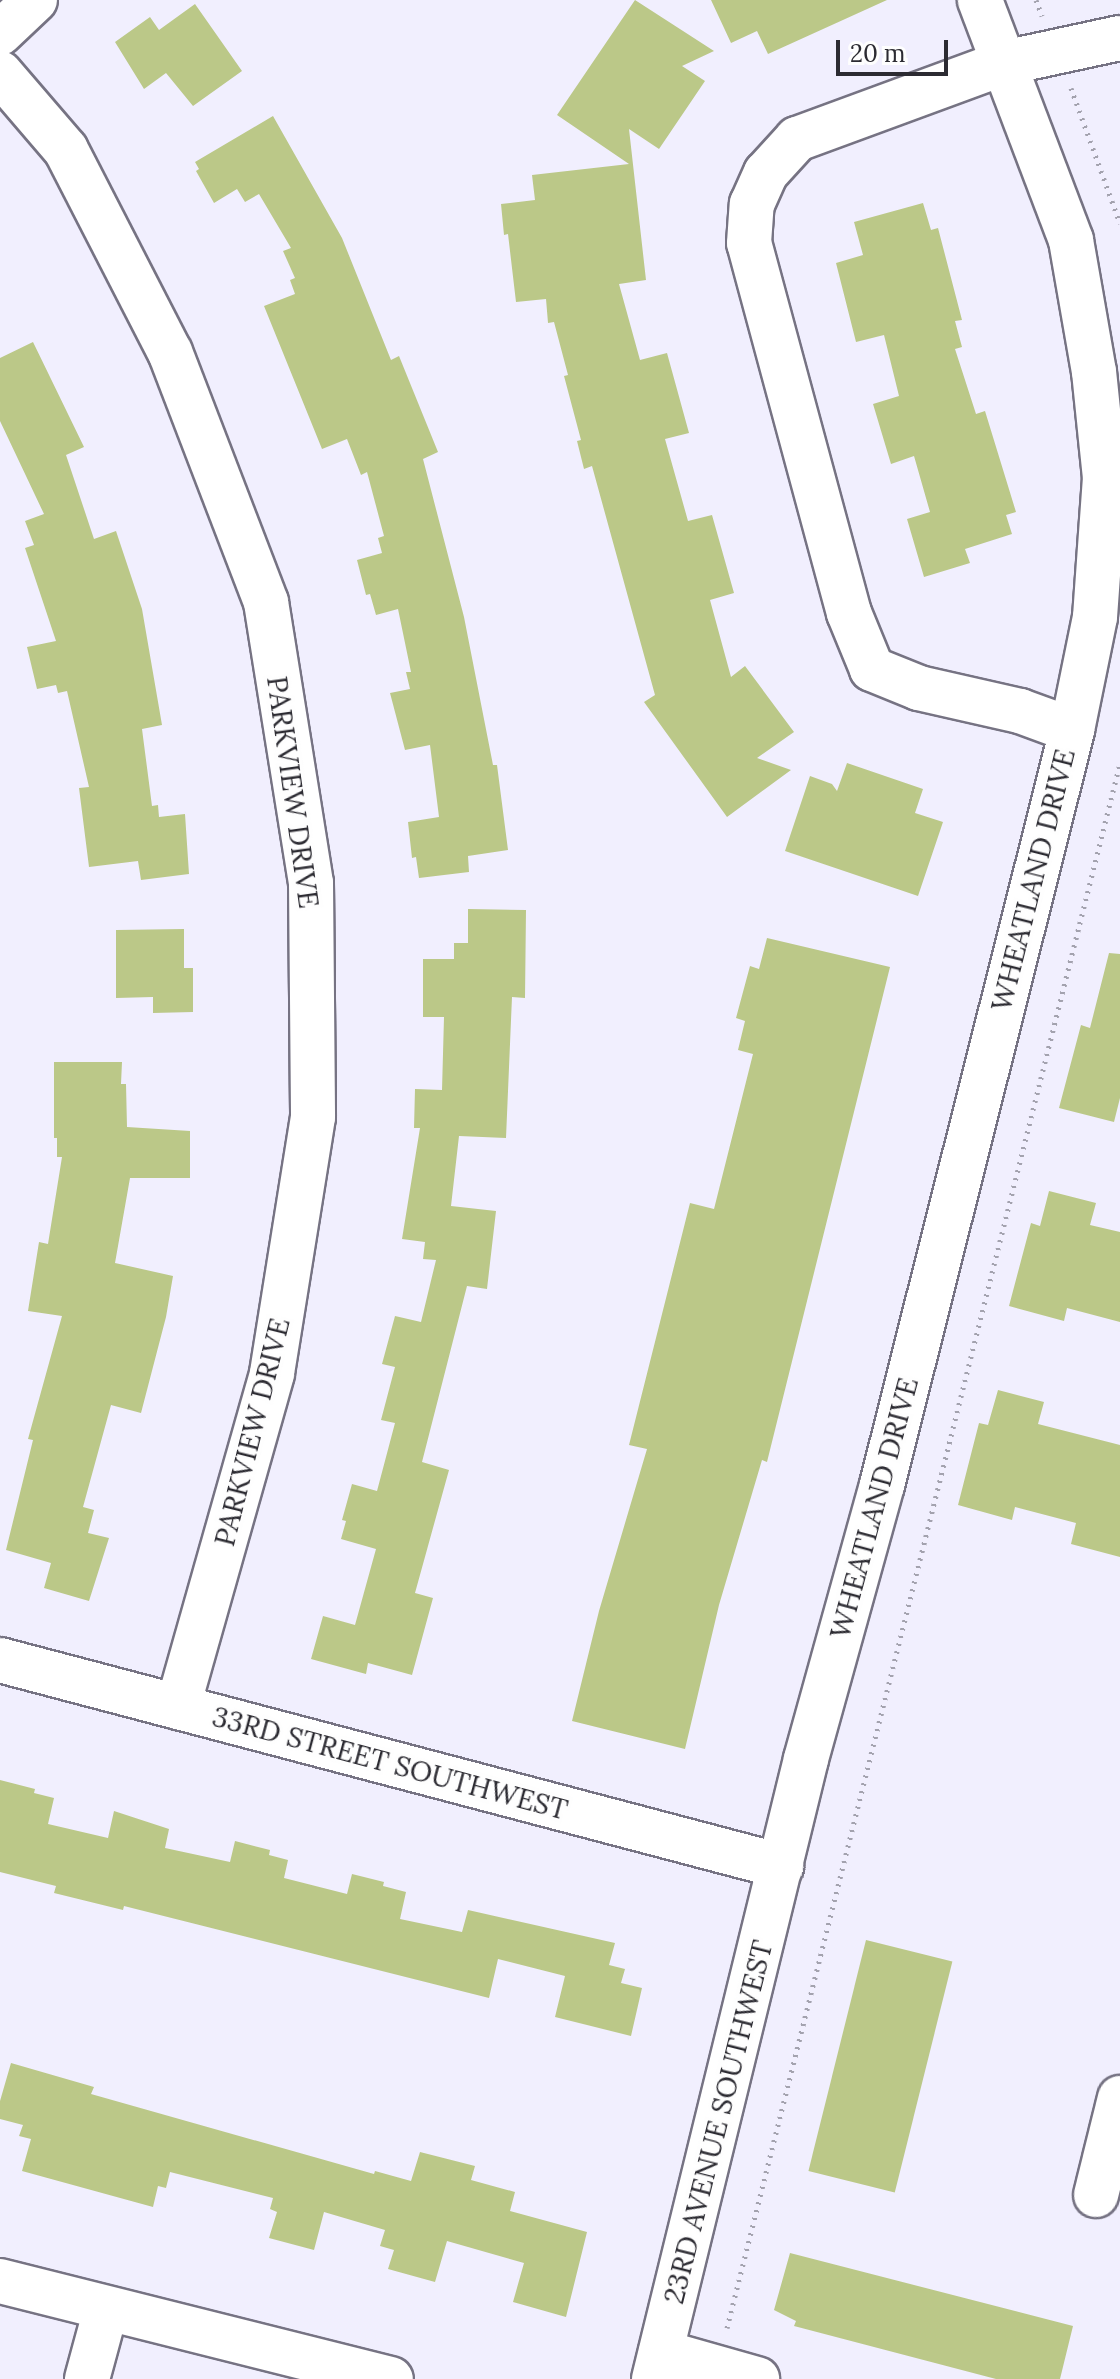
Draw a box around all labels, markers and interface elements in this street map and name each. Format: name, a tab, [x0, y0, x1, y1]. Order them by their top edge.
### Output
scale bar	[840, 24, 952, 74]
text: 20 m	[850, 38, 906, 69]
street label: PARKVIEW DRIVE	[260, 674, 326, 910]
street label: WHEATLAND DRIVE	[984, 745, 1082, 1015]
street label: PARKVIEW DRIVE	[207, 1315, 297, 1549]
street label: WHEATLAND DRIVE	[823, 1374, 925, 1642]
street label: 33RD STREET SOUTHWEST	[209, 1699, 571, 1827]
street label: 23RD AVENUE SOUTHWEST	[657, 1937, 779, 2307]

